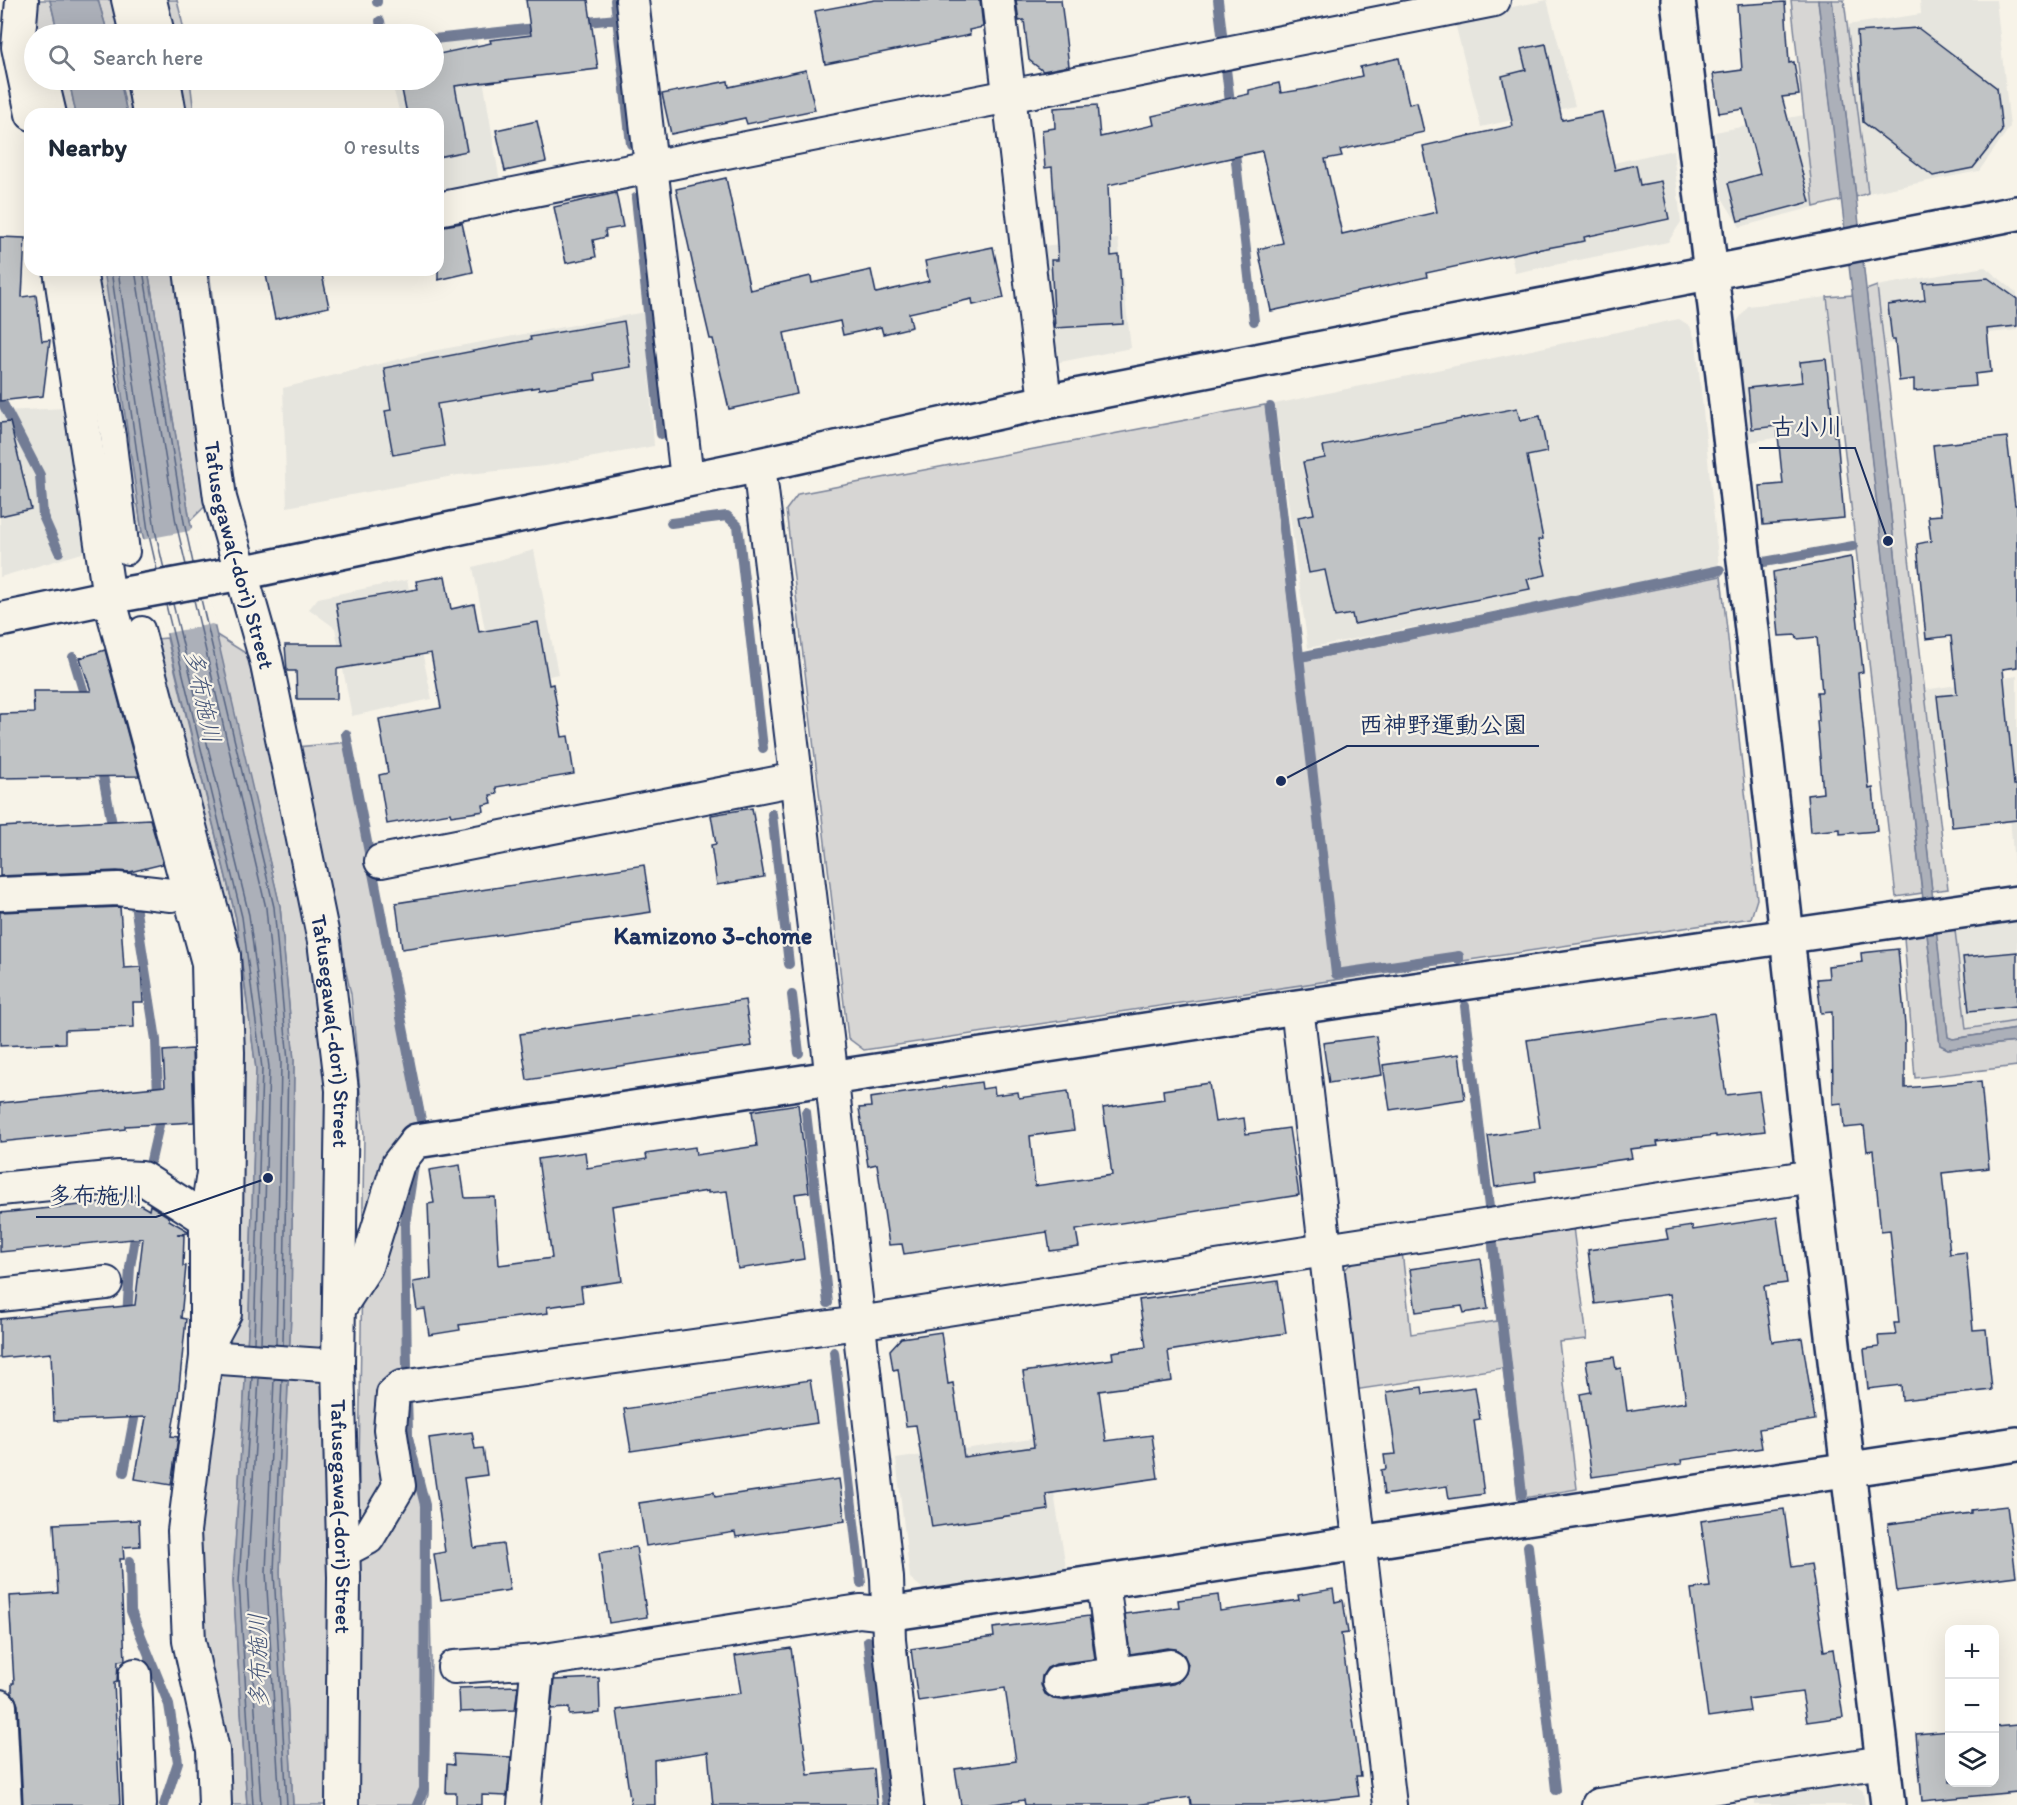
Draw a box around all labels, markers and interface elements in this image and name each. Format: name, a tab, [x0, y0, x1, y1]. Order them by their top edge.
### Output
search box	[24, 24, 444, 90]
icon: search	[45, 41, 78, 74]
text: Search here	[93, 44, 203, 71]
text: Nearby	[48, 131, 127, 163]
text: 0 results	[344, 135, 420, 159]
callout: 古小川	[1759, 406, 1855, 448]
text: 古小川	[1771, 412, 1843, 441]
street label: Tafusegawa(-dori) Street	[199, 439, 281, 671]
water label: 多布施川	[179, 646, 227, 746]
callout: 西神野運動公園	[1347, 704, 1539, 746]
text: 西神野運動公園	[1359, 710, 1527, 739]
street label: Tafusegawa(-dori) Street	[305, 912, 356, 1148]
district label: Kamizono 3-chome	[614, 921, 812, 950]
callout: 多布施川	[36, 1175, 156, 1217]
text: 多布施川	[48, 1181, 144, 1210]
street label: Tafusegawa(-dori) Street	[325, 1399, 358, 1634]
water label: 多布施川	[243, 1613, 273, 1709]
map controls	[1945, 1625, 1999, 1787]
button: +	[1945, 1625, 1999, 1679]
button: −	[1945, 1679, 1999, 1733]
button: layers	[1945, 1733, 1999, 1787]

